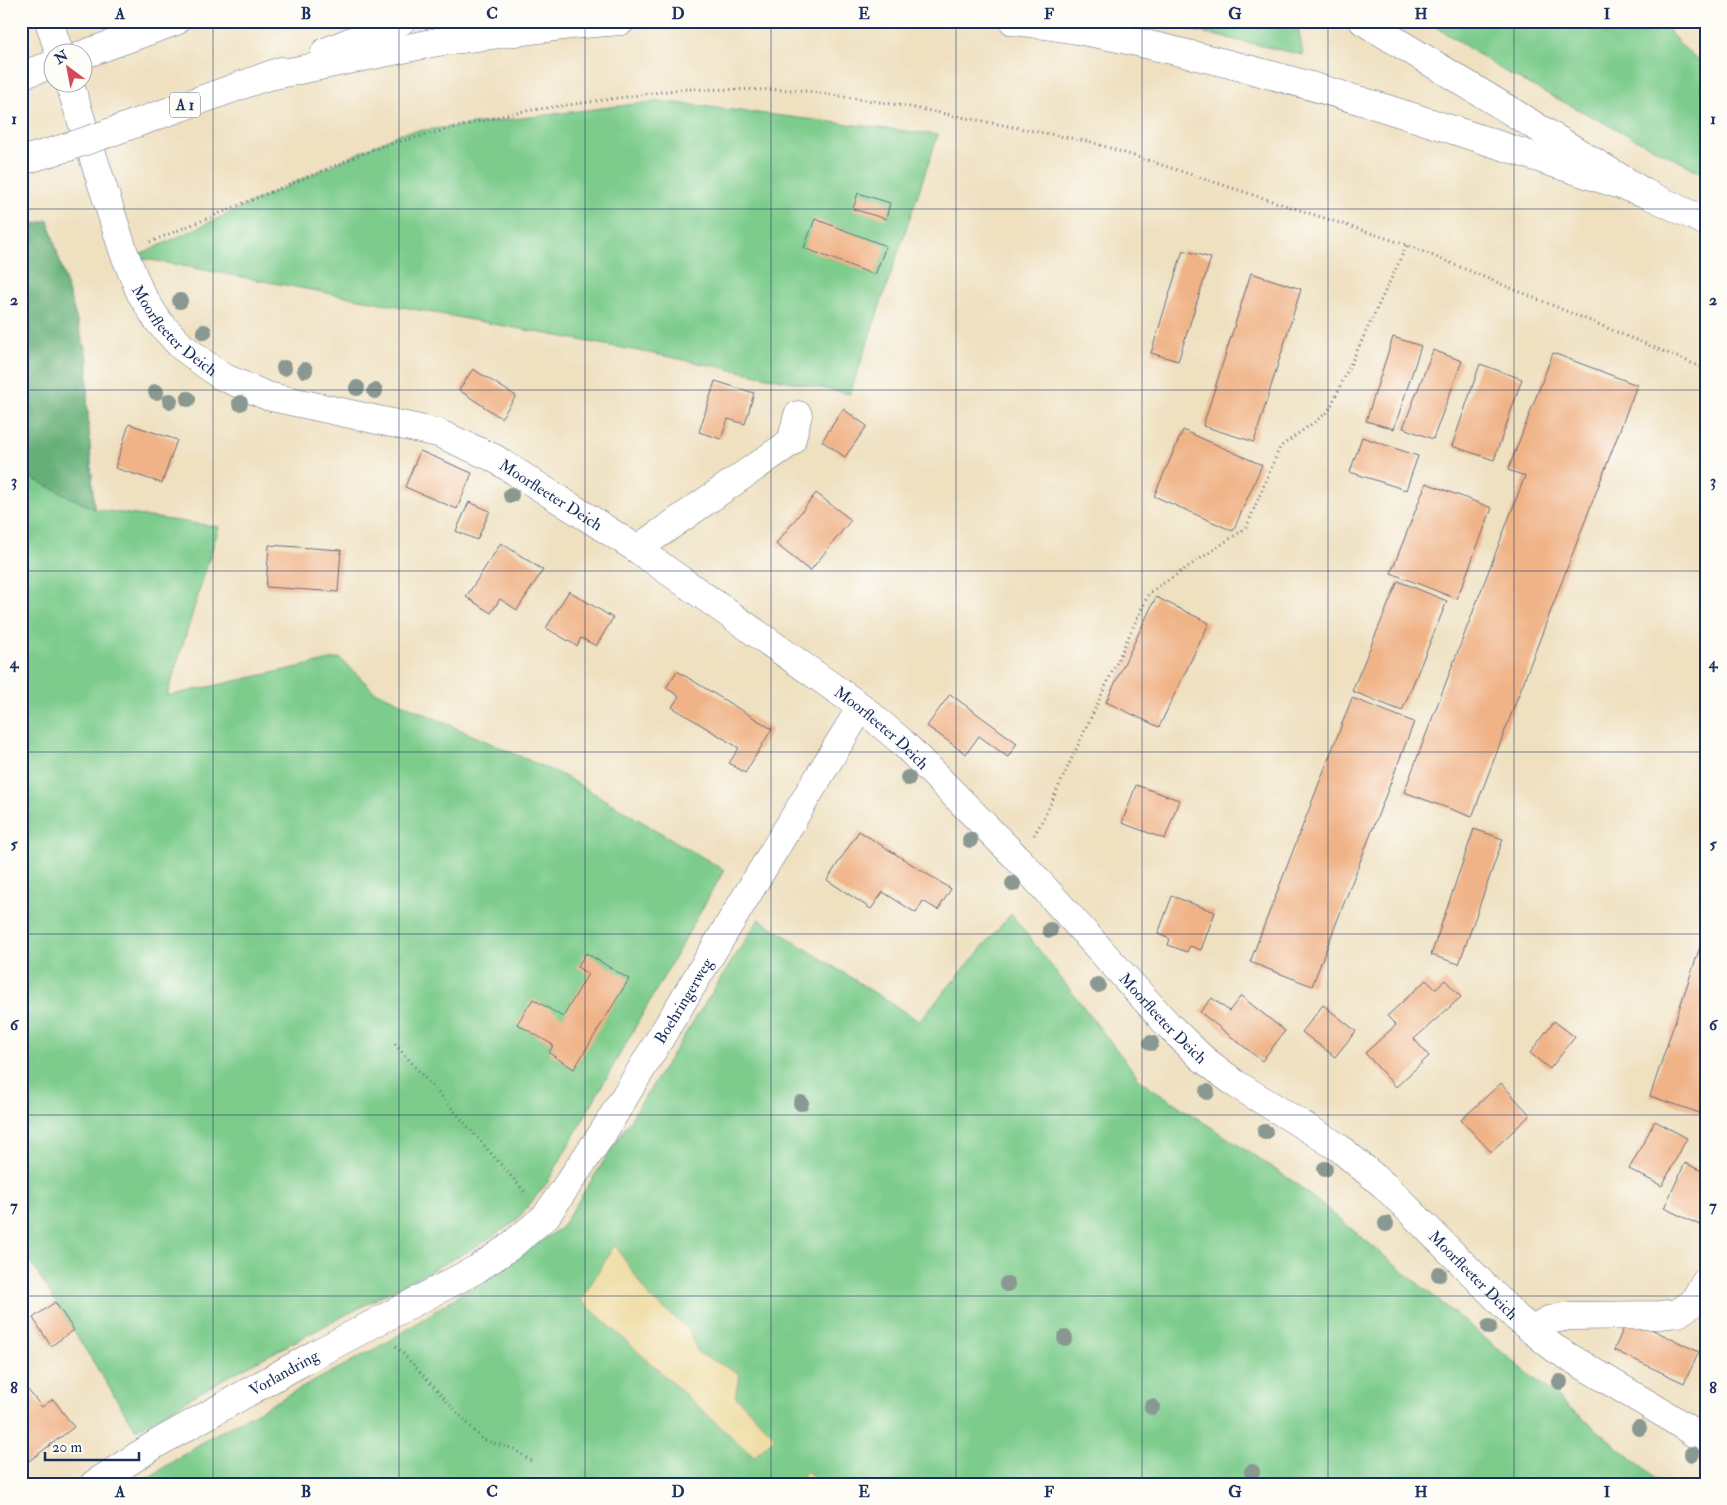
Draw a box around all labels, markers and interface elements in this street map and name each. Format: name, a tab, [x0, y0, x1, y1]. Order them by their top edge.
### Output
text: A	[114, 4, 126, 24]
text: B	[301, 4, 311, 24]
text: C	[486, 4, 498, 24]
text: D	[671, 4, 685, 24]
text: E	[858, 4, 870, 24]
text: F	[1044, 4, 1054, 24]
text: G	[1228, 4, 1242, 24]
text: H	[1414, 4, 1428, 24]
text: I	[1604, 4, 1611, 24]
north arrow	[42, 42, 92, 92]
text: N	[51, 47, 72, 68]
road number: A 1	[170, 92, 200, 118]
text: 1	[11, 109, 17, 129]
text: 1	[1710, 109, 1716, 129]
street label: Moorfleeter Deich	[127, 281, 221, 381]
text: 2	[10, 290, 18, 310]
text: 2	[1709, 290, 1717, 310]
street label: Moorfleeter Deich	[495, 455, 606, 536]
text: 3	[11, 471, 17, 491]
text: 3	[1710, 471, 1716, 491]
text: 4	[9, 653, 20, 673]
text: 4	[1708, 653, 1719, 673]
street label: Moorfleeter Deich	[830, 682, 933, 775]
text: 5	[10, 834, 18, 854]
text: 5	[1709, 834, 1717, 854]
street label: Boehringerweg	[650, 954, 718, 1047]
street label: Moorfleeter Deich	[1115, 969, 1211, 1069]
text: 6	[10, 1015, 20, 1035]
text: 6	[1709, 1015, 1719, 1035]
text: 7	[10, 1196, 18, 1216]
text: 7	[1709, 1196, 1717, 1216]
street label: Moorfleeter Deich	[1424, 1227, 1522, 1325]
street label: Vorlandring	[246, 1345, 323, 1401]
text: 8	[10, 1378, 18, 1398]
text: 8	[1709, 1378, 1717, 1398]
scale bar	[45, 1430, 139, 1462]
text: 20 m	[52, 1438, 82, 1457]
text: A	[114, 1482, 126, 1502]
text: B	[301, 1482, 311, 1502]
text: C	[486, 1482, 498, 1502]
text: D	[671, 1482, 685, 1502]
text: E	[858, 1482, 870, 1502]
text: F	[1044, 1482, 1054, 1502]
text: G	[1228, 1482, 1242, 1502]
text: H	[1414, 1482, 1428, 1502]
text: I	[1604, 1482, 1611, 1502]

